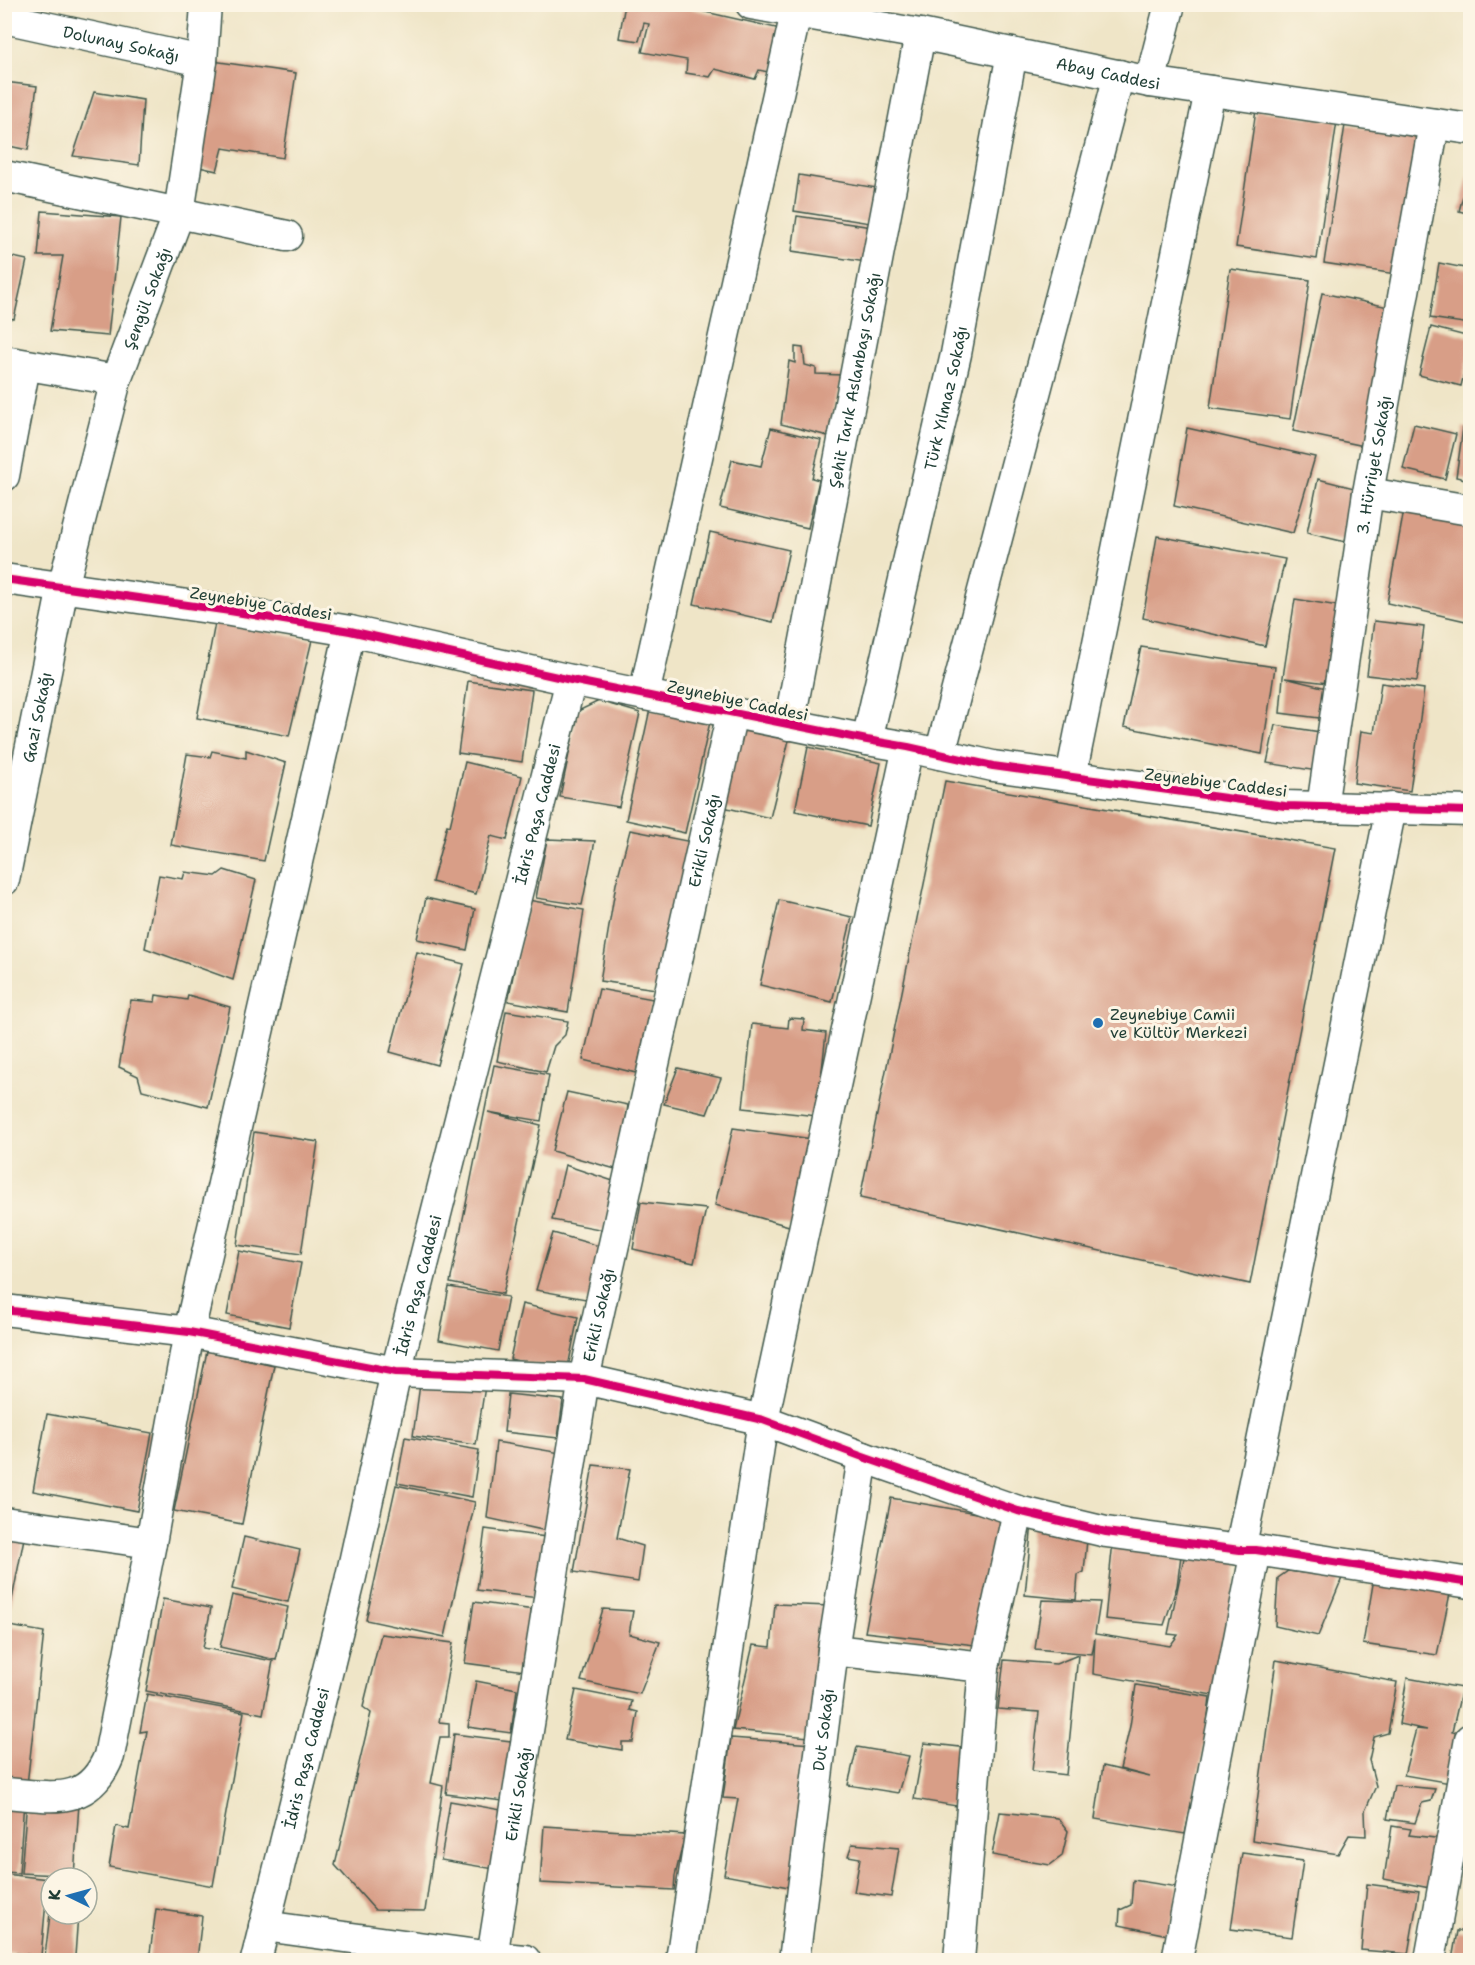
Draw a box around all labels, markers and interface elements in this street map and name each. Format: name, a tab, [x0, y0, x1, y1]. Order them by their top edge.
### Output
street label: Dolunay Sokağı	[61, 21, 181, 67]
street label: Abay Caddesi	[1054, 53, 1162, 94]
street label: Şengül Sokağı	[119, 244, 176, 352]
street label: Şehit Tarık Aslanbaşı Sokağı	[824, 271, 886, 490]
street label: Türk Yılmaz Sokağı	[920, 324, 972, 472]
street label: 3. Hürriyet Sokağı	[1352, 394, 1396, 536]
street label: Zeynebiye Caddesi	[188, 582, 333, 625]
street label: Gazi Sokağı	[18, 670, 57, 765]
street label: Zeynebiye Caddesi	[666, 675, 810, 726]
street label: İdris Paşa Caddesi	[510, 741, 566, 887]
street label: Zeynebiye Caddesi	[1143, 763, 1288, 802]
street label: Erikli Sokağı	[684, 792, 725, 889]
place label: Zeynebiye Camii ve Kültür Merkezi	[1110, 1004, 1248, 1043]
marker: Zeynebiye Camii ve Kültür Merkezi	[1091, 1016, 1105, 1030]
street label: İdris Paşa Caddesi	[391, 1213, 446, 1358]
street label: Erikli Sokağı	[578, 1266, 619, 1364]
street label: İdris Paşa Caddesi	[279, 1685, 334, 1831]
street label: Dut Sokağı	[808, 1687, 839, 1772]
street label: Erikli Sokağı	[501, 1745, 536, 1843]
north arrow	[39, 1866, 99, 1926]
text: K	[44, 1888, 65, 1901]

